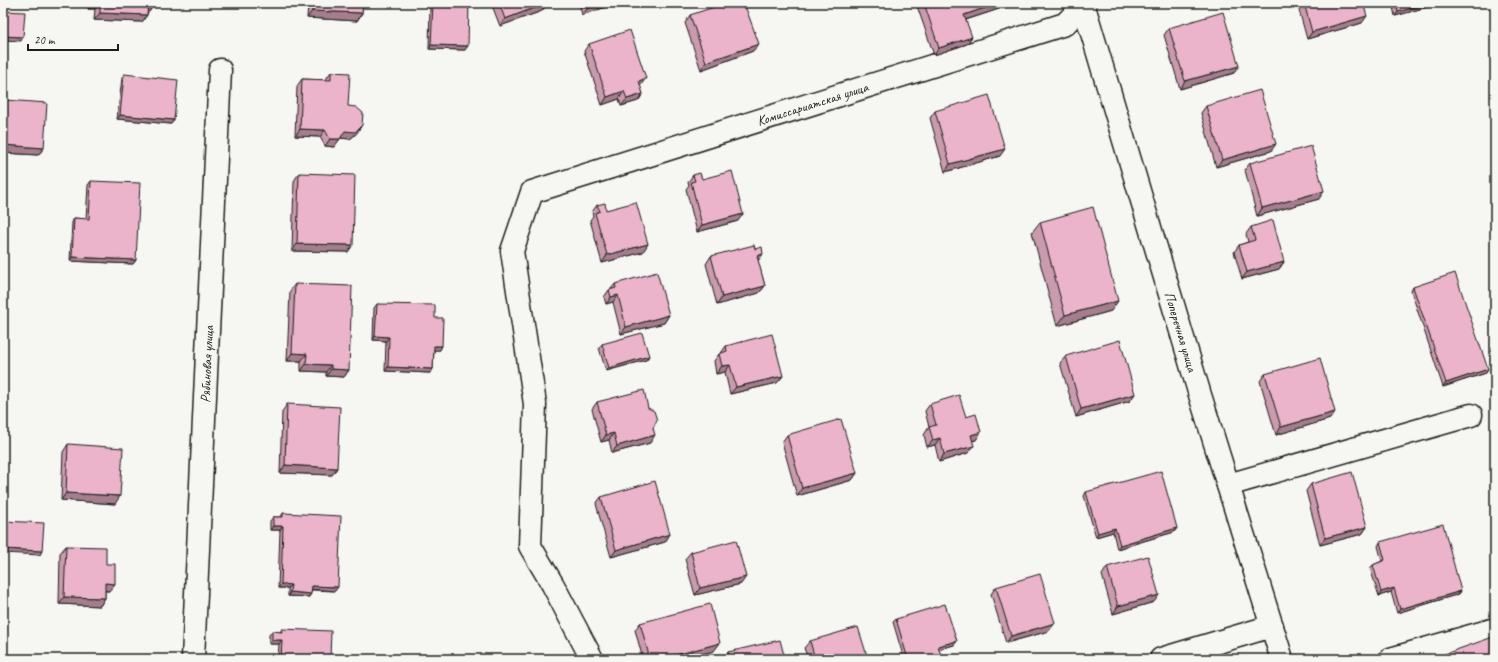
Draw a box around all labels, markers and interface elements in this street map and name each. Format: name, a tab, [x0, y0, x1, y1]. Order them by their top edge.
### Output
scale bar	[28, 26, 118, 52]
text: 20 m	[34, 32, 56, 48]
street label: Комиссариатская улица	[755, 78, 871, 130]
street label: Поперечная улица	[1161, 290, 1201, 375]
street label: Рябиновая улица	[197, 324, 217, 403]

